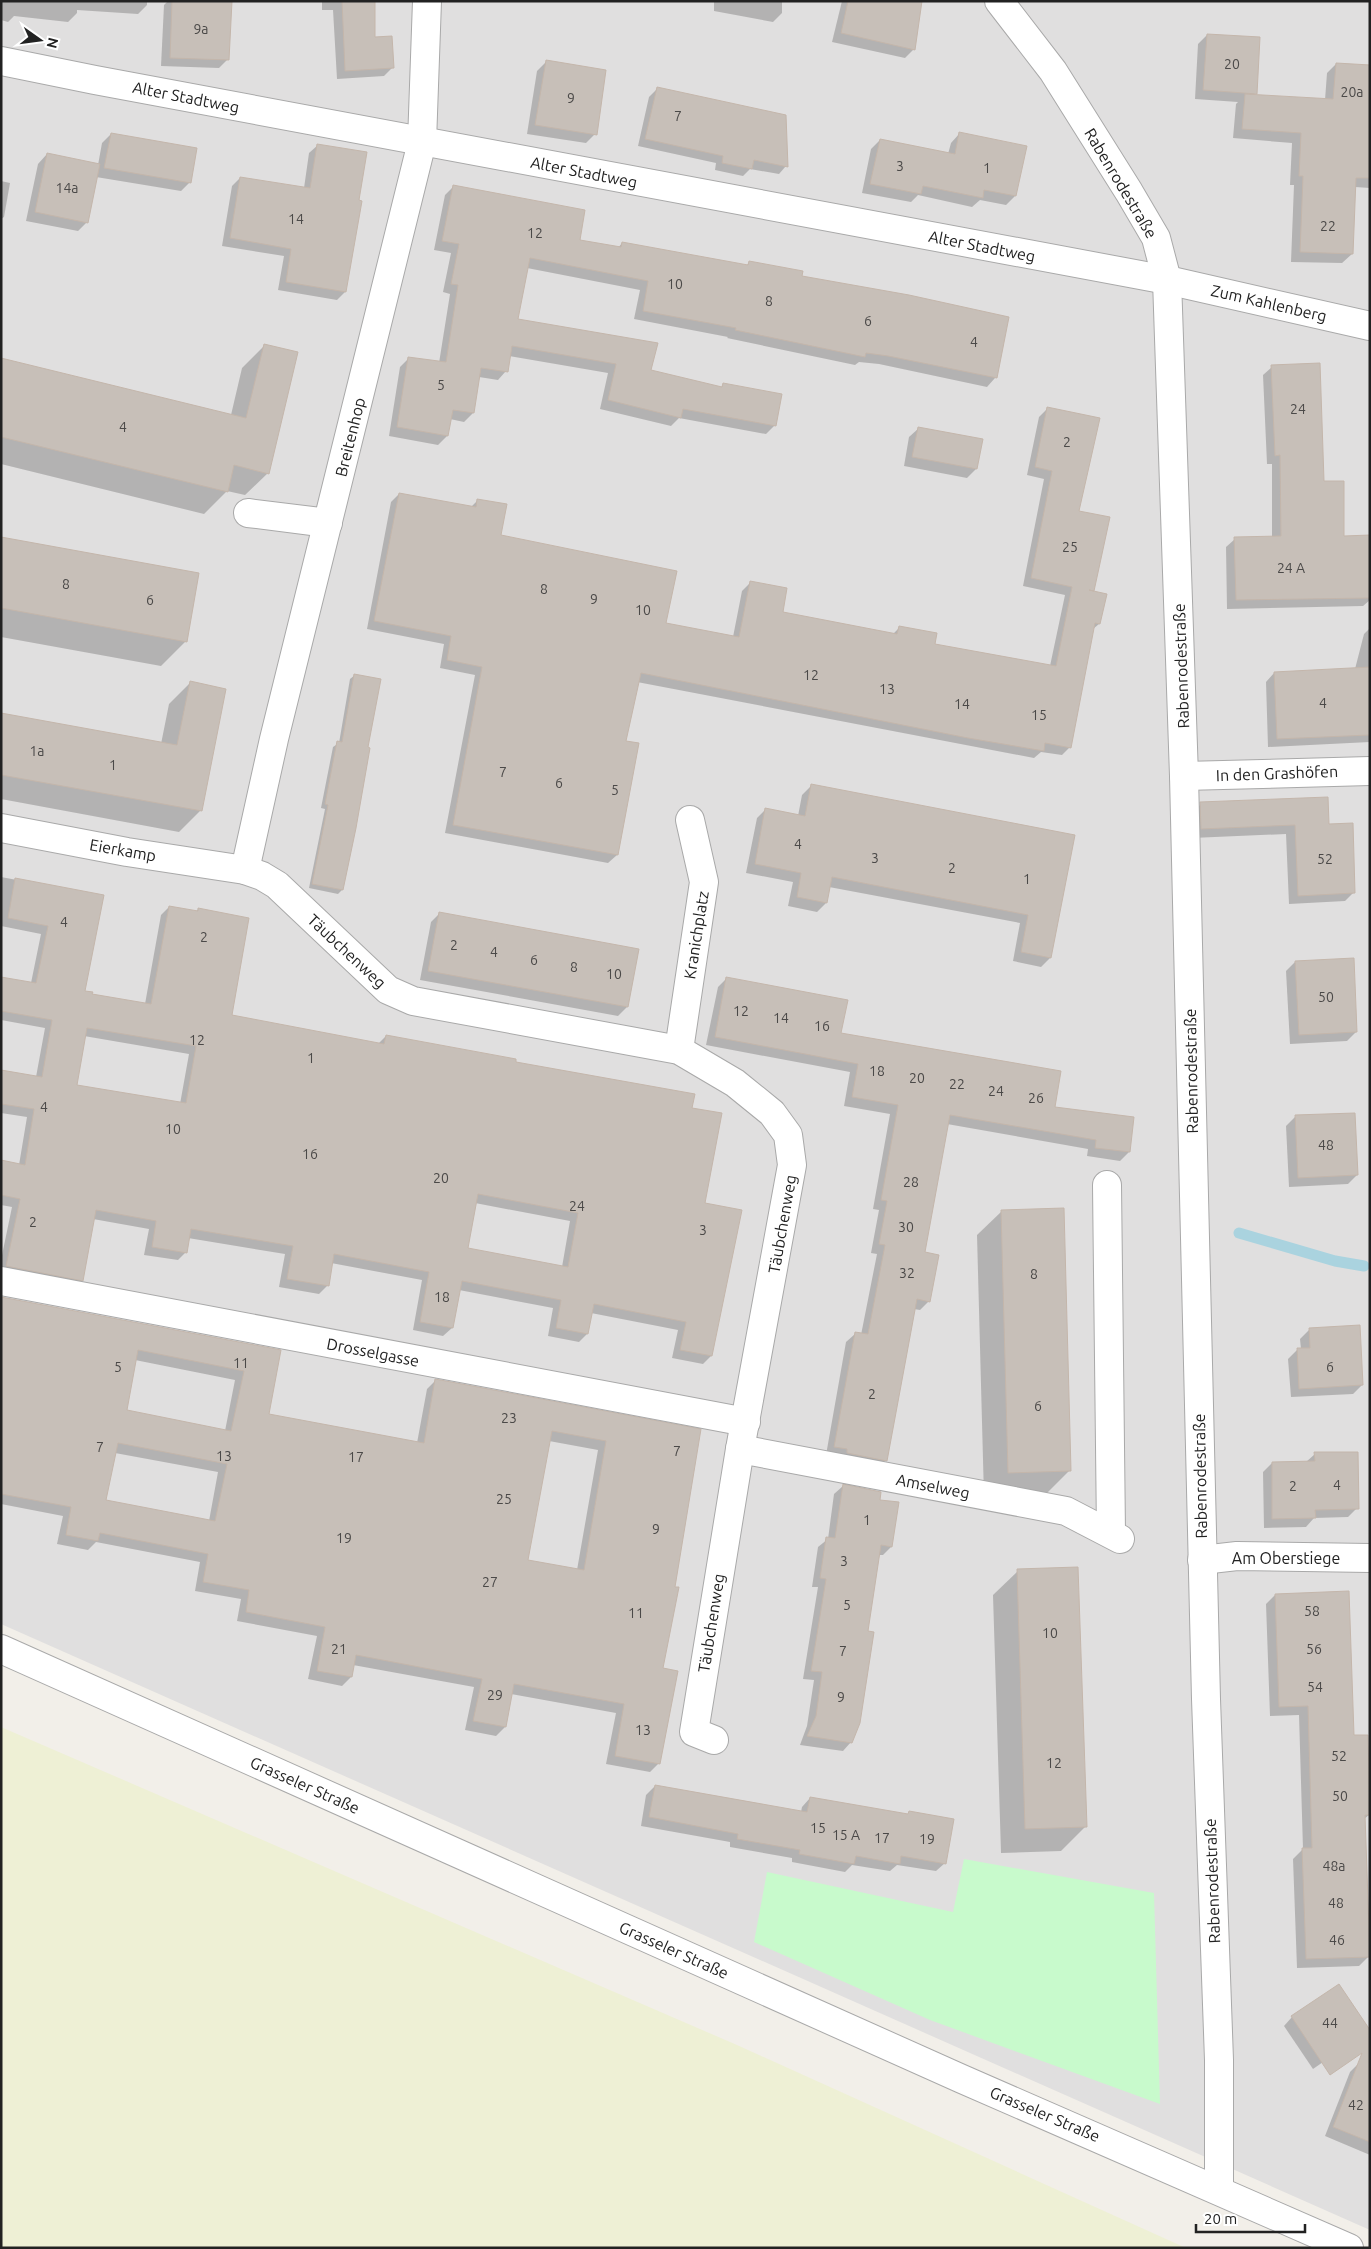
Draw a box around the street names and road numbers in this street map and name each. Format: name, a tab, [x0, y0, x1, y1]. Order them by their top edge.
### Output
street label: Alter Stadtweg	[131, 78, 241, 116]
street label: Rabenrodestraße	[1081, 125, 1161, 241]
street label: Alter Stadtweg	[529, 153, 639, 191]
street label: Alter Stadtweg	[927, 227, 1037, 265]
street label: Zum Kahlenberg	[1209, 281, 1329, 325]
street label: Breitenhop	[331, 396, 369, 478]
street label: Rabenrodestraße	[1170, 603, 1192, 729]
street label: In den Grashöfen	[1216, 762, 1338, 784]
street label: Eierkamp	[88, 835, 158, 865]
street label: Kranichplatz	[680, 890, 712, 980]
street label: Täubchenweg	[304, 910, 390, 992]
street label: Rabenrodestraße	[1181, 1008, 1201, 1134]
street label: Täubchenweg	[764, 1173, 800, 1275]
street label: Drosselgasse	[325, 1334, 421, 1370]
street label: Rabenrodestraße	[1190, 1413, 1210, 1539]
street label: Amselweg	[895, 1470, 971, 1502]
street label: Am Oberstiege	[1232, 1549, 1340, 1567]
street label: Täubchenweg	[694, 1572, 728, 1674]
street label: Grasseler Straße	[248, 1753, 362, 1817]
street label: Rabenrodestraße	[1201, 1818, 1223, 1944]
street label: Grasseler Straße	[617, 1918, 731, 1982]
street label: Grasseler Straße	[987, 2083, 1103, 2145]

